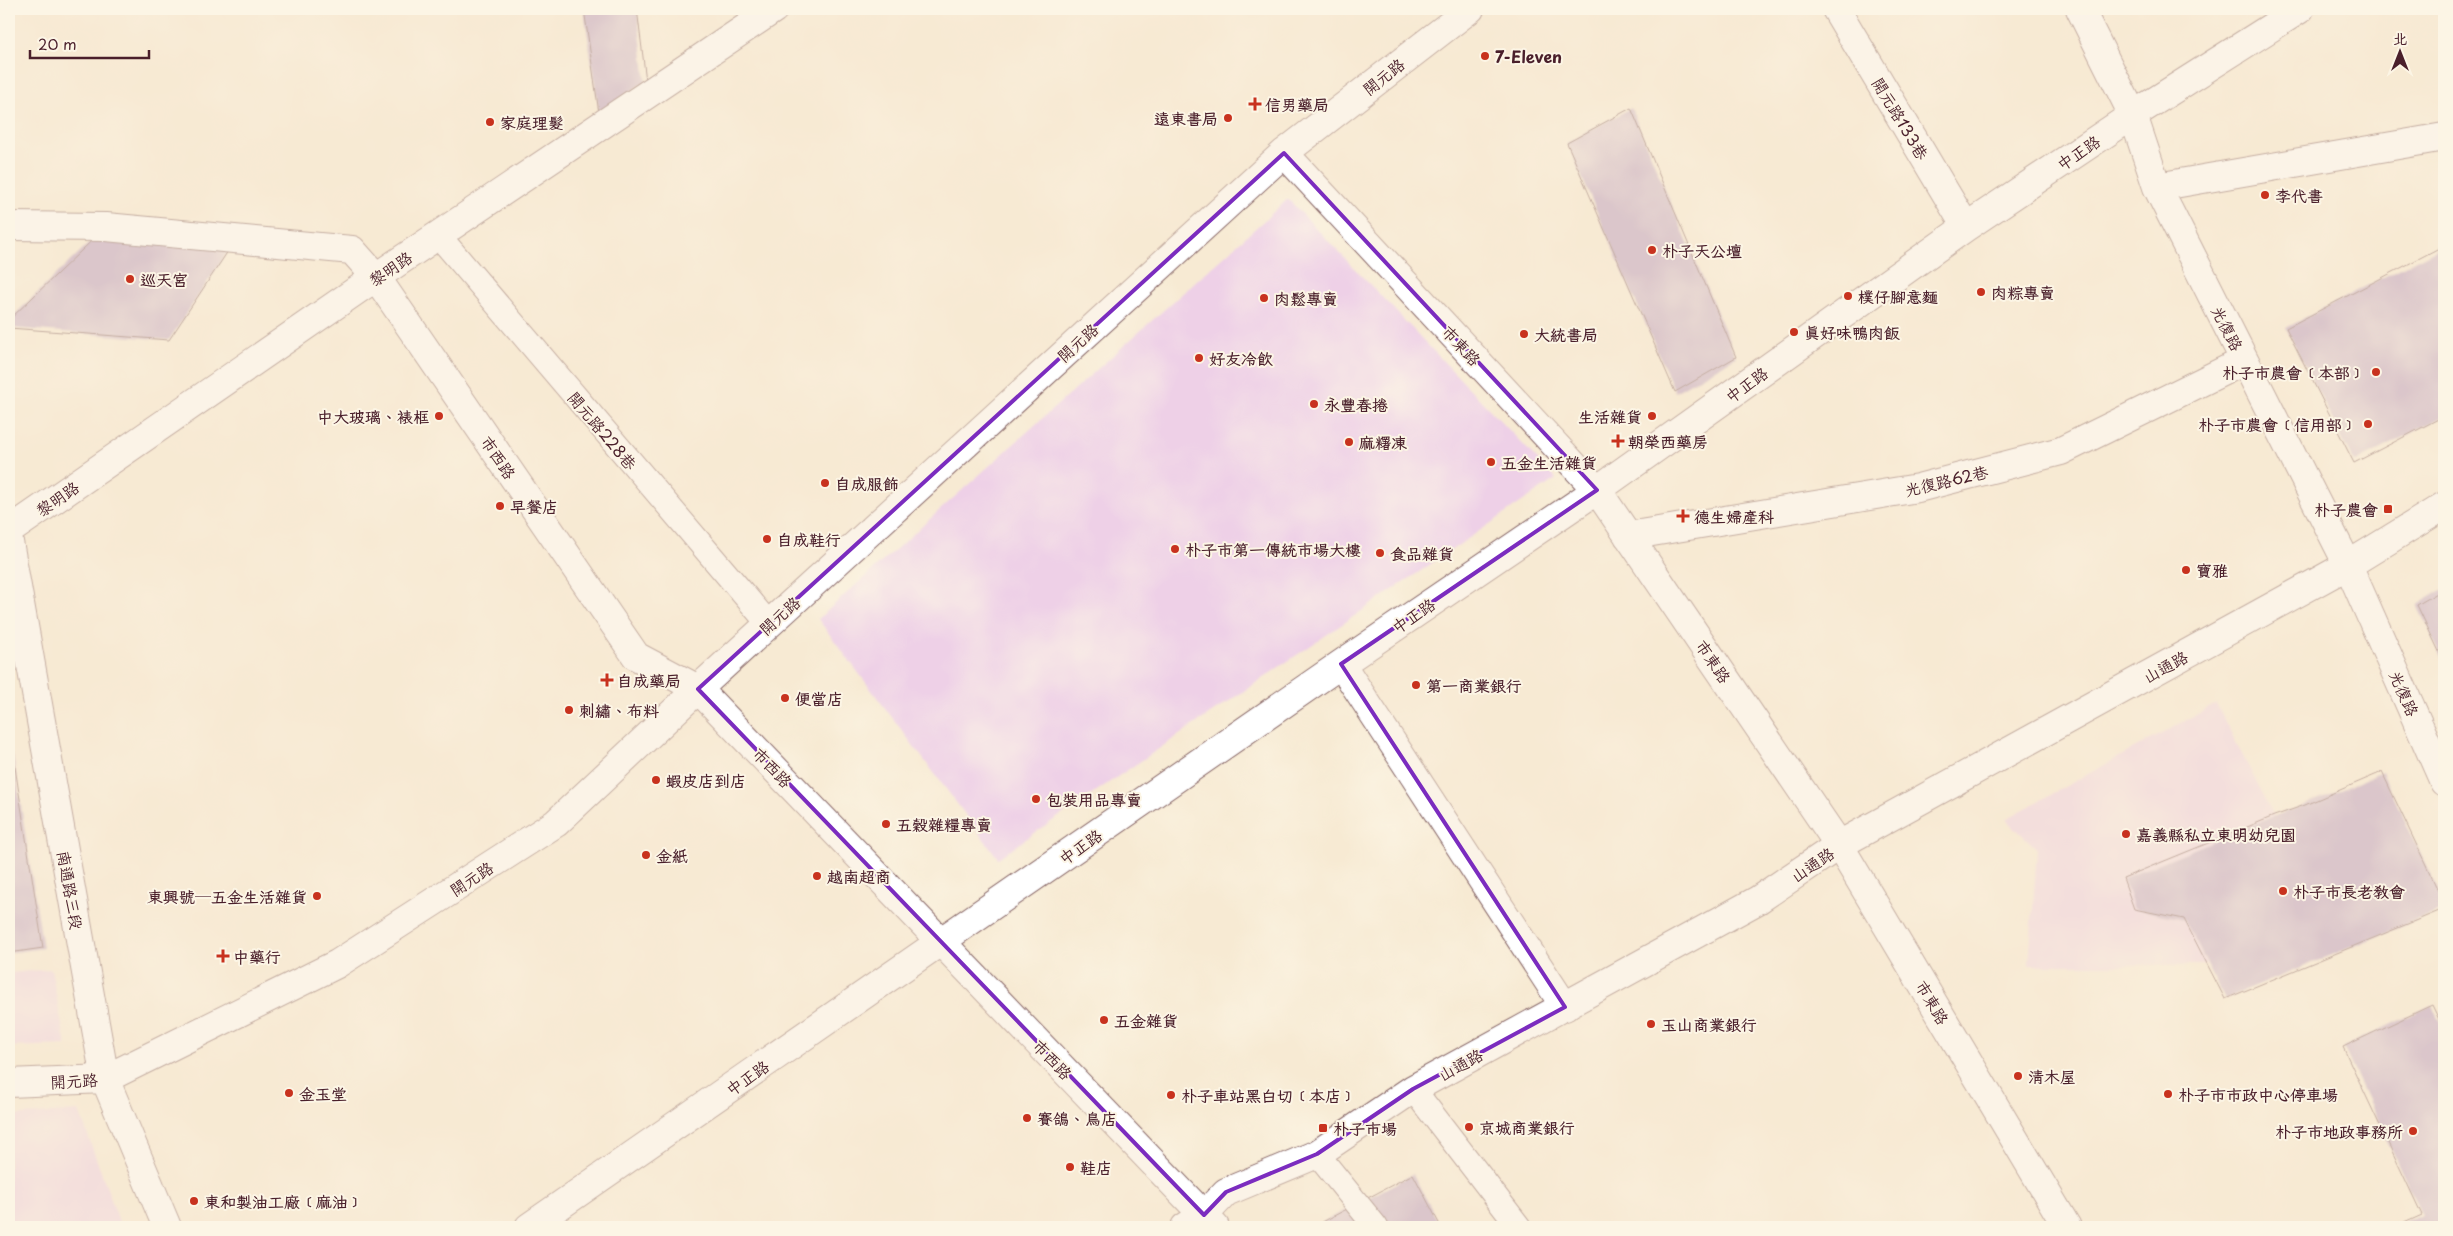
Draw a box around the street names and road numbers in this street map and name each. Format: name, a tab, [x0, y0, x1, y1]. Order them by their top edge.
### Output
street label: 開元路	[1357, 52, 1409, 100]
street label: 開元路133巷	[1867, 72, 1935, 164]
street label: 中正路	[2051, 129, 2105, 175]
street label: 黎明路	[363, 245, 417, 291]
street label: 光復路	[2206, 301, 2250, 355]
street label: 開元路	[1051, 317, 1103, 367]
street label: 市東路	[1437, 319, 1487, 371]
street label: 中正路	[1720, 360, 1772, 408]
street label: 開元路228巷	[563, 385, 643, 475]
street label: 市西路	[476, 430, 522, 484]
street label: 光復路62巷	[1902, 459, 1990, 501]
street label: 黎明路	[30, 474, 84, 522]
street label: 開元路	[753, 590, 805, 640]
street label: 中正路	[1386, 592, 1440, 638]
street label: 市東路	[1691, 634, 1737, 688]
street label: 山通路	[2138, 644, 2192, 688]
street label: 光復路	[2384, 666, 2426, 720]
street label: 市西路	[748, 741, 798, 793]
street label: 中正路	[1053, 822, 1107, 870]
street label: 山通路	[1785, 841, 1839, 887]
street label: 南通路三段	[52, 849, 90, 931]
street label: 開元路	[444, 855, 498, 901]
street label: 市東路	[1910, 975, 1956, 1029]
street label: 市西路	[1028, 1033, 1078, 1085]
street label: 山通路	[1433, 1042, 1487, 1086]
street label: 中正路	[720, 1053, 774, 1101]
street label: 開元路	[49, 1067, 99, 1093]

